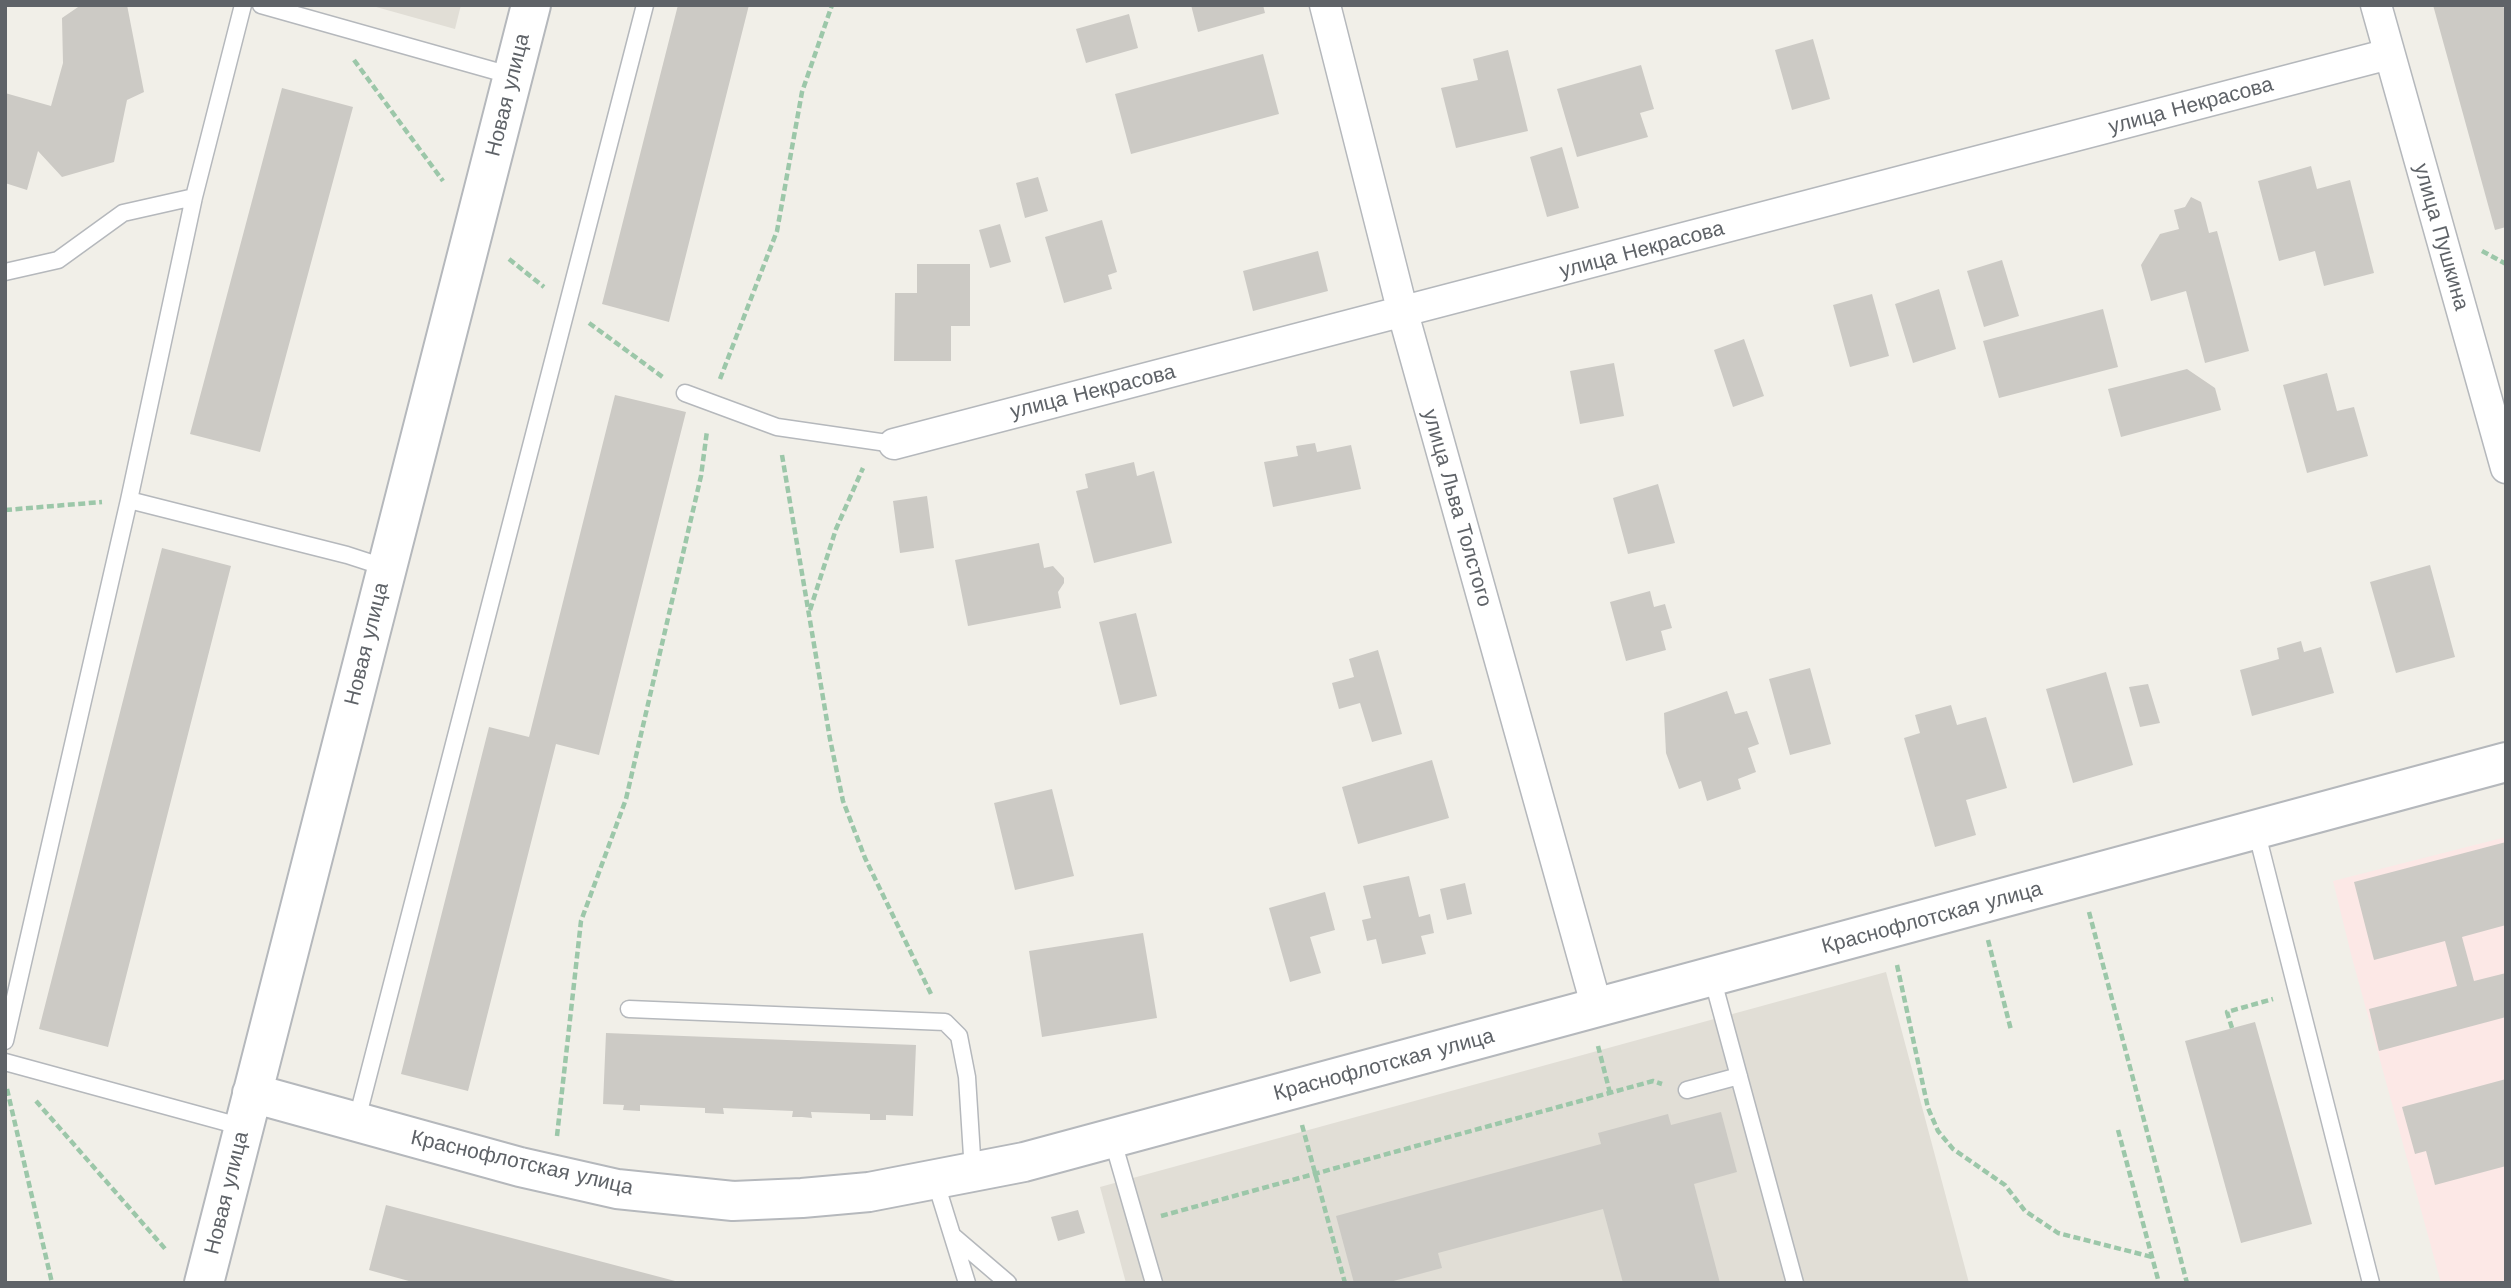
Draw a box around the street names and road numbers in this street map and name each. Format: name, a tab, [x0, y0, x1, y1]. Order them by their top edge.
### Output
street label: Новая улица	[481, 31, 535, 159]
street label: улица Некрасова	[2106, 72, 2276, 140]
street label: улица Пушкина	[2408, 161, 2474, 313]
street label: улица Некрасова	[1557, 216, 1727, 284]
street label: улица Некрасова	[1008, 359, 1178, 425]
street label: улица Льва Толстого	[1417, 406, 1497, 610]
street label: Новая улица	[340, 580, 394, 708]
street label: Краснофлотская улица	[1819, 876, 2045, 960]
street label: Краснофлотская улица	[1271, 1023, 1497, 1107]
street label: Краснофлотская улица	[408, 1125, 636, 1201]
street label: Новая улица	[200, 1129, 254, 1257]

